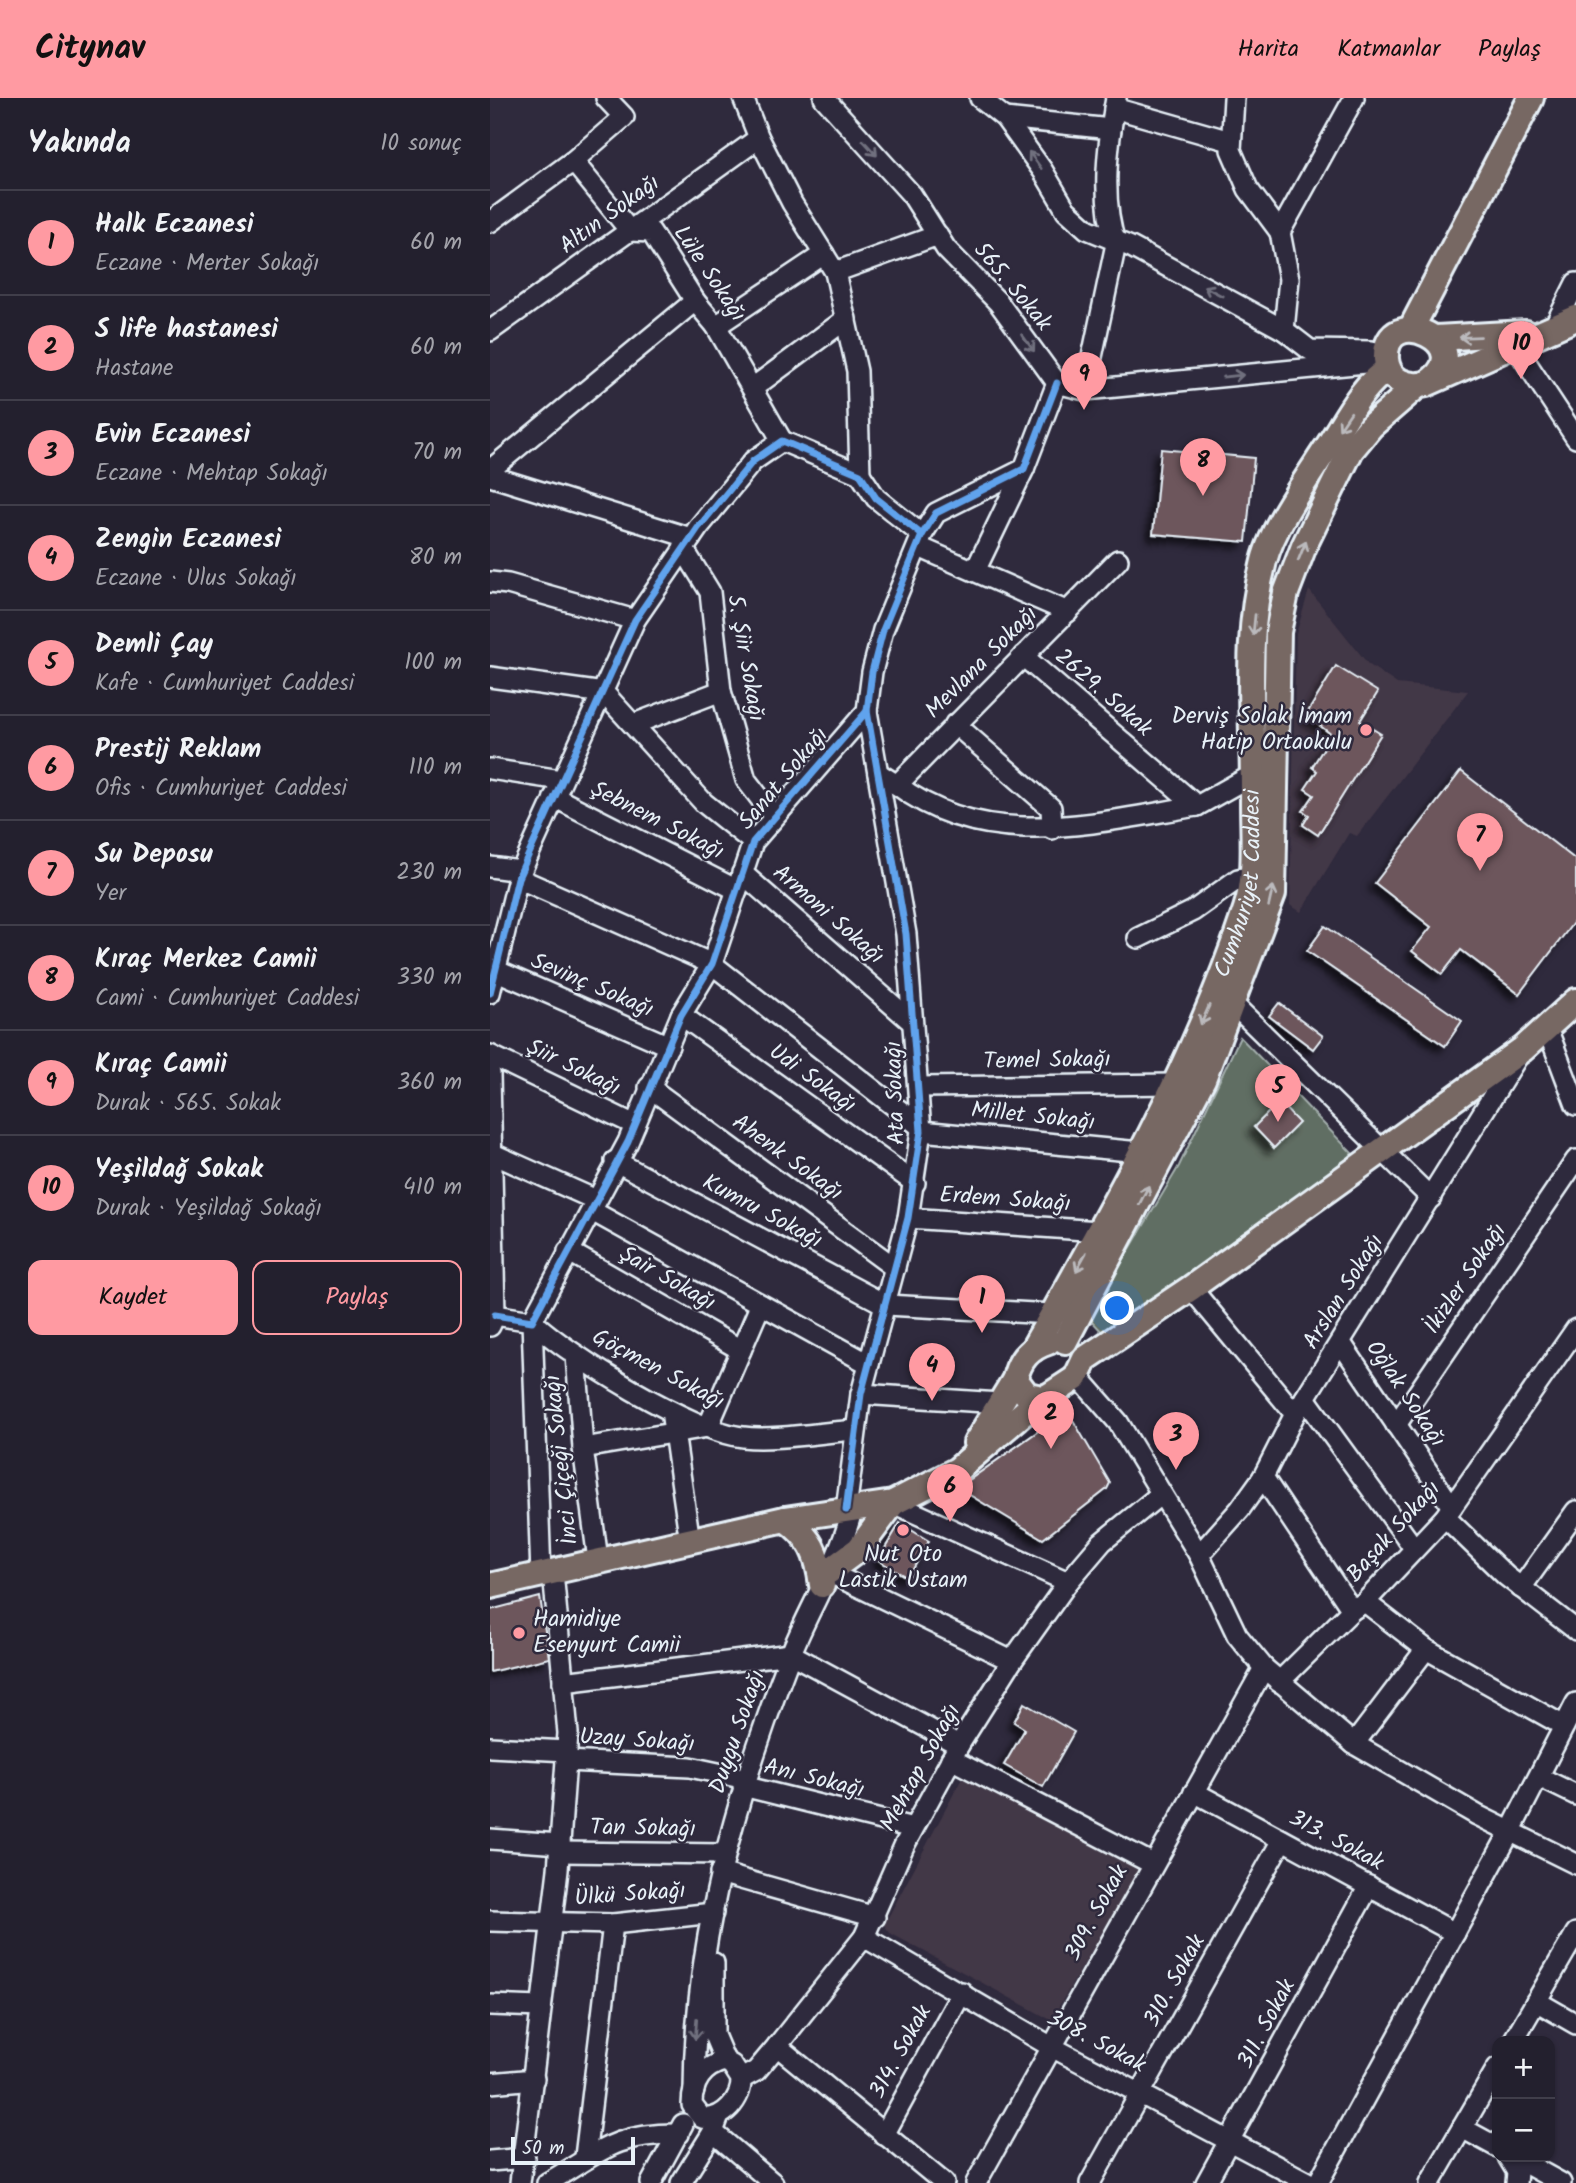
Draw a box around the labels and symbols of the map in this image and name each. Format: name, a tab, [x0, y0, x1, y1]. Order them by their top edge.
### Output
one-way arrow	[861, 139, 877, 157]
one-way arrow	[1028, 151, 1043, 170]
street label: Altın Sokağı	[552, 166, 668, 264]
street label: Lüle Sokağı	[663, 218, 755, 330]
street label: 565. Sokak	[964, 234, 1060, 340]
one-way arrow	[1203, 284, 1223, 298]
pin: 10	[1498, 321, 1544, 379]
one-way arrow	[1459, 331, 1482, 344]
one-way arrow	[1021, 333, 1035, 352]
pin: 9	[1061, 352, 1107, 410]
one-way arrow	[1222, 369, 1244, 382]
one-way arrow	[1338, 410, 1352, 430]
pin: 8	[1180, 438, 1226, 496]
one-way arrow	[1297, 541, 1310, 562]
street label: 5. Şiir Sokağı	[716, 592, 774, 724]
street label: Mevlana Sokağı	[917, 598, 1047, 728]
one-way arrow	[1247, 613, 1260, 636]
street label: 2629. Sokak	[1046, 640, 1160, 746]
place label: Derviş Solak İmam Hatip Ortaokulu	[1171, 699, 1352, 761]
street label: Sanat Sokağı	[730, 719, 838, 839]
marker: Derviş Solak İmam Hatip Ortaokulu	[1358, 722, 1374, 738]
street label: Şebnem Sokağı	[584, 772, 730, 870]
street label: Cumhuriyet Caddesi	[1205, 788, 1272, 983]
pin: 7	[1457, 813, 1503, 871]
street label: Armoni Sokağı	[764, 856, 892, 974]
one-way arrow	[1266, 886, 1279, 908]
street label: Sevinç Sokağı	[525, 944, 659, 1028]
one-way arrow	[1198, 1004, 1211, 1026]
street label: Şiir Sokağı	[520, 1030, 626, 1106]
street label: Udi Sokağı	[761, 1035, 863, 1123]
street label: Ata Sokağı	[876, 1040, 916, 1146]
street label: Temel Sokağı	[983, 1042, 1111, 1080]
pin: 5	[1255, 1064, 1301, 1122]
street label: Millet Sokağı	[969, 1093, 1097, 1141]
street label: Ahenk Sokağı	[724, 1105, 850, 1211]
street label: Kumru Sokağı	[695, 1165, 829, 1259]
street label: Erdem Sokağı	[938, 1177, 1072, 1223]
one-way arrow	[1138, 1185, 1151, 1206]
street label: İkizler Sokağı	[1415, 1216, 1517, 1342]
street label: Arslan Sokağı	[1294, 1227, 1394, 1357]
street label: Şair Sokağı	[612, 1237, 722, 1321]
one-way arrow	[1074, 1252, 1088, 1272]
pin: 1	[959, 1275, 1005, 1333]
your location	[1100, 1291, 1134, 1325]
street label: Göçmen Sokağı	[585, 1320, 731, 1420]
street label: Oğlak Sokağı	[1356, 1333, 1454, 1455]
pin: 4	[909, 1343, 955, 1401]
street label: İnci Çiçeği Sokağı	[535, 1373, 589, 1547]
pin: 2	[1028, 1391, 1074, 1449]
pin: 3	[1153, 1412, 1199, 1470]
pin: 6	[927, 1464, 973, 1522]
street label: Başak Sokağı	[1338, 1473, 1450, 1591]
marker: Nut Oto Lastik Ustam	[895, 1522, 911, 1538]
place label: Nut Oto Lastik Ustam	[838, 1537, 968, 1599]
place label: Hamidiye Esenyurt Camii	[533, 1602, 682, 1664]
marker: Hamidiye Esenyurt Camii	[511, 1625, 527, 1641]
street label: Duygu Sokağı	[700, 1665, 776, 1799]
street label: Mehtap Sokağı	[871, 1697, 971, 1839]
street label: Uzay Sokağı	[578, 1719, 696, 1763]
street label: Anı Sokağı	[760, 1749, 868, 1809]
street label: 313. Sokak	[1282, 1801, 1390, 1881]
street label: Tan Sokağı	[590, 1810, 696, 1848]
street label: 309. Sokak	[1056, 1858, 1138, 1968]
street label: Ülkü Sokağı	[573, 1873, 687, 1917]
street label: 310. Sokak	[1135, 1928, 1215, 2034]
street label: 311. Sokak	[1228, 1972, 1306, 2075]
street label: 314. Sokak	[860, 1998, 942, 2106]
street label: 308. Sokak	[1040, 2001, 1152, 2083]
one-way arrow	[689, 2017, 702, 2040]
scale bar	[511, 2134, 635, 2166]

